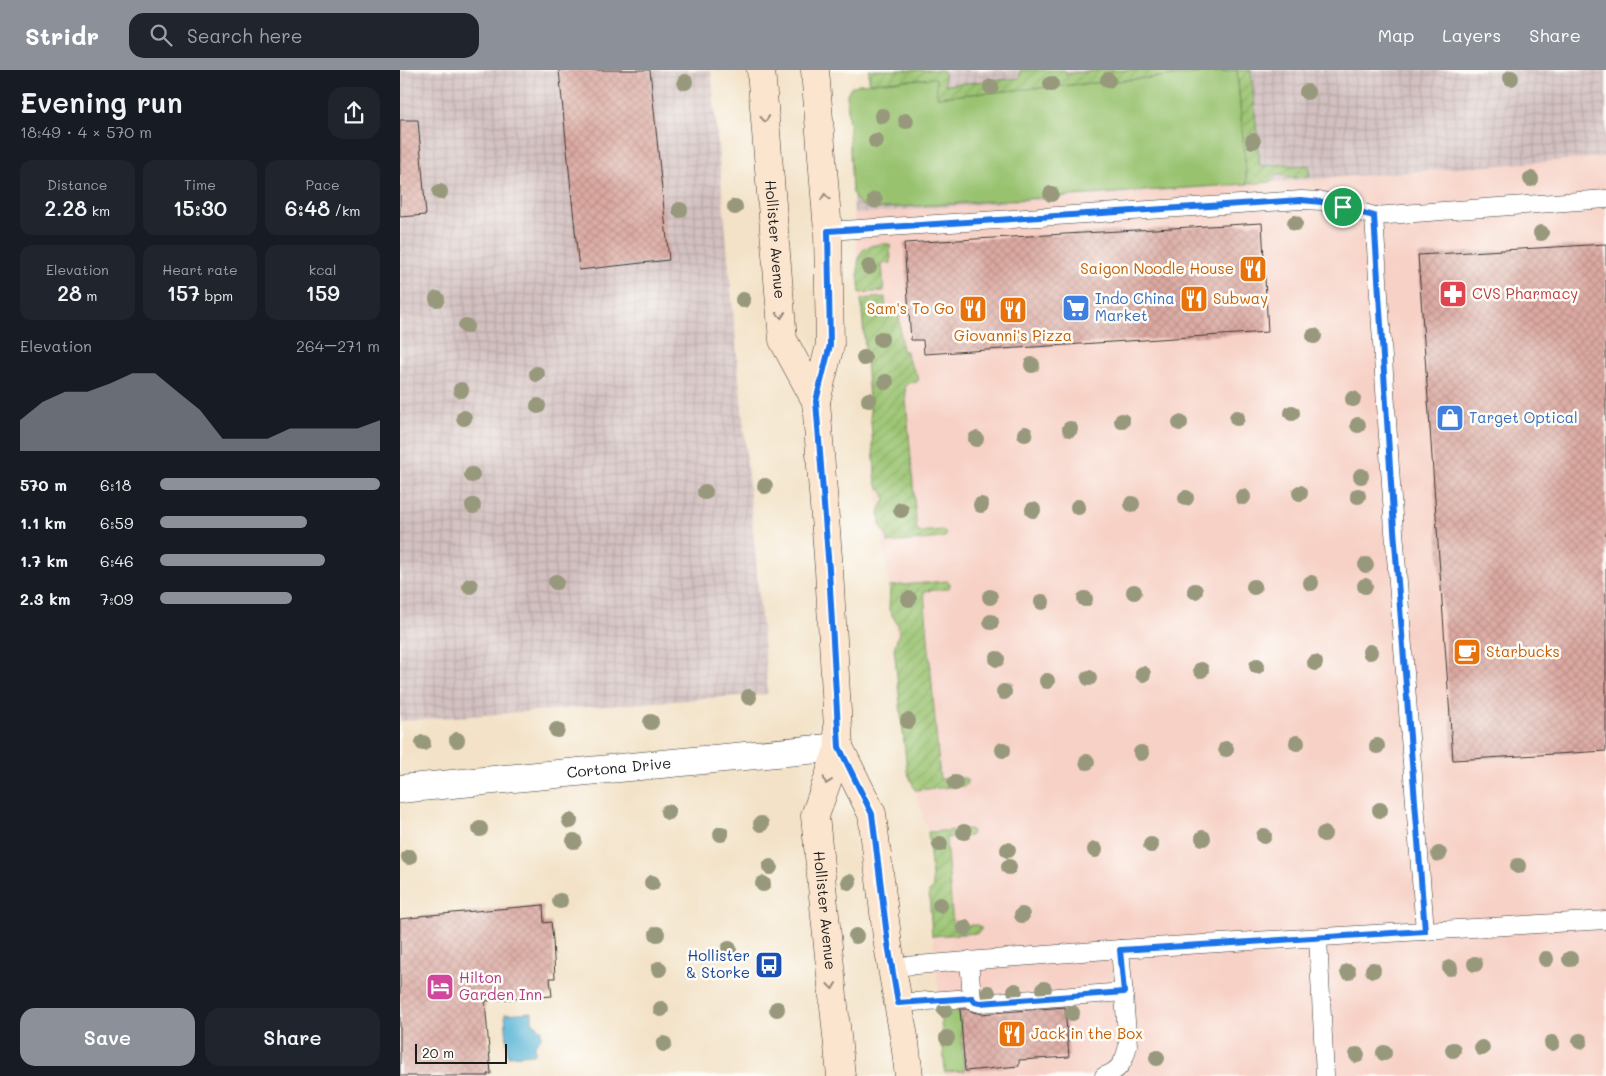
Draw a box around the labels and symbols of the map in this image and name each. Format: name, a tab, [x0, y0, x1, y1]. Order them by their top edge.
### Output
one-way arrow	[759, 115, 770, 123]
street label: Hollister Avenue	[761, 179, 791, 300]
pin	[1322, 186, 1364, 228]
one-way arrow	[820, 192, 831, 200]
restaurant icon: Saigon Noodle House	[1238, 254, 1268, 284]
place label: Saigon Noodle House	[1080, 258, 1234, 278]
pharmacy icon: CVS Pharmacy	[1438, 279, 1468, 309]
place label: CVS Pharmacy	[1472, 283, 1578, 303]
restaurant icon: Subway	[1179, 284, 1209, 314]
place label: Indo China Market	[1095, 288, 1175, 325]
place label: Subway	[1213, 288, 1268, 308]
supermarket icon: Indo China Market	[1061, 293, 1091, 323]
restaurant icon: Sam's To Go	[958, 294, 988, 324]
restaurant icon: Giovanni's Pizza	[998, 295, 1028, 325]
place label: Sam's To Go	[867, 298, 954, 318]
one-way arrow	[775, 312, 786, 320]
place label: Giovanni's Pizza	[954, 325, 1072, 345]
shop icon: Target Optical	[1435, 403, 1465, 433]
place label: Target Optical	[1469, 407, 1578, 427]
cafe icon: Starbucks	[1452, 637, 1482, 667]
place label: Starbucks	[1486, 641, 1560, 661]
street label: Cortona Drive	[566, 752, 672, 782]
one-way arrow	[823, 777, 833, 785]
street label: Hollister Avenue	[810, 850, 841, 971]
place label: Hollister & Storke	[686, 945, 750, 982]
bus stop icon: Hollister & Storke	[754, 950, 784, 980]
place label: Hilton Garden Inn	[459, 967, 542, 1004]
hotel icon: Hilton Garden Inn	[425, 972, 455, 1002]
one-way arrow	[826, 982, 837, 990]
restaurant icon: Jack in the Box	[997, 1019, 1027, 1049]
place label: Jack in the Box	[1031, 1023, 1143, 1043]
scale bar	[415, 1041, 508, 1064]

